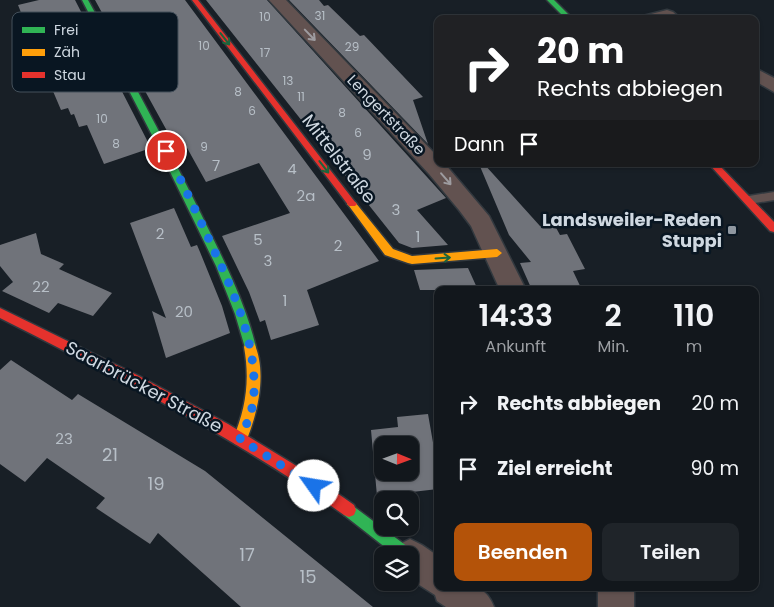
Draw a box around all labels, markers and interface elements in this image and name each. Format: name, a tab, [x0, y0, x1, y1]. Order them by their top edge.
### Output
house number: 31	[315, 7, 325, 24]
house number: 10	[259, 8, 271, 25]
legend	[12, 12, 178, 92]
text: Frei	[54, 20, 78, 40]
text: 20 m	[537, 26, 624, 75]
one-way arrow	[304, 29, 316, 42]
one-way arrow	[219, 32, 230, 45]
icon: right	[454, 35, 519, 100]
house number: 10	[198, 37, 210, 54]
house number: 29	[345, 38, 359, 55]
text: Zäh	[54, 42, 80, 62]
house number: 17	[260, 44, 271, 61]
text: Stau	[54, 65, 86, 85]
street label: Lengertstraße	[343, 70, 430, 160]
house number: 13	[283, 72, 293, 89]
text: Rechts abbiegen	[537, 73, 723, 104]
house number: 8	[234, 83, 242, 100]
house number: 11	[297, 88, 305, 105]
house number: 6	[248, 102, 256, 119]
house number: 8	[338, 104, 346, 121]
street label: Mittelstraße	[297, 109, 382, 208]
house number: 10	[96, 110, 108, 127]
house number: 6	[354, 124, 362, 141]
pin	[145, 130, 187, 172]
icon: arrive	[515, 130, 543, 158]
text: Dann	[454, 131, 505, 158]
house number: 8	[112, 135, 120, 152]
icon: arrive	[152, 137, 180, 165]
house number: 9	[200, 138, 208, 155]
house number: 9	[362, 144, 372, 165]
house number: 7	[212, 155, 220, 176]
house number: 4	[287, 158, 297, 179]
one-way arrow	[318, 160, 329, 173]
one-way arrow	[440, 172, 451, 185]
house number: 2a	[297, 185, 315, 206]
house number: 3	[392, 199, 400, 220]
place label: Landsweiler-Reden Stuppi	[542, 207, 722, 253]
house number: 2	[156, 223, 164, 244]
marker: Landsweiler-Reden Stuppi	[726, 224, 738, 236]
house number: 1	[416, 226, 420, 247]
house number: 5	[253, 229, 263, 250]
house number: 2	[334, 235, 342, 256]
house number: 3	[264, 250, 272, 271]
one-way arrow	[435, 253, 451, 262]
house number: 22	[32, 276, 50, 297]
house number: 1	[283, 290, 287, 311]
text: 14:33	[479, 294, 553, 337]
text: 2	[605, 294, 622, 337]
text: 110	[673, 294, 714, 337]
house number: 20	[175, 301, 193, 322]
street label: Saarbrücker Straße	[61, 335, 227, 439]
text: Ankunft	[485, 335, 546, 358]
text: Min.	[598, 335, 629, 358]
text: m	[686, 335, 702, 358]
icon: right	[454, 390, 482, 418]
text: Rechts abbiegen	[497, 390, 661, 417]
text: 20 m	[691, 390, 739, 417]
house number: 23	[55, 428, 73, 449]
north arrow	[374, 436, 419, 481]
map controls	[374, 436, 419, 591]
house number: 21	[102, 442, 118, 467]
icon: arrive	[454, 455, 482, 483]
text: Ziel erreicht	[497, 455, 613, 482]
text: 90 m	[690, 455, 739, 482]
position arrow	[287, 459, 339, 511]
house number: 19	[147, 471, 165, 496]
button: search	[374, 491, 419, 536]
button: Beenden	[454, 523, 592, 581]
button: Teilen	[602, 523, 739, 581]
house number: 17	[239, 542, 255, 567]
button: layers	[374, 546, 419, 591]
house number: 15	[299, 564, 317, 589]

